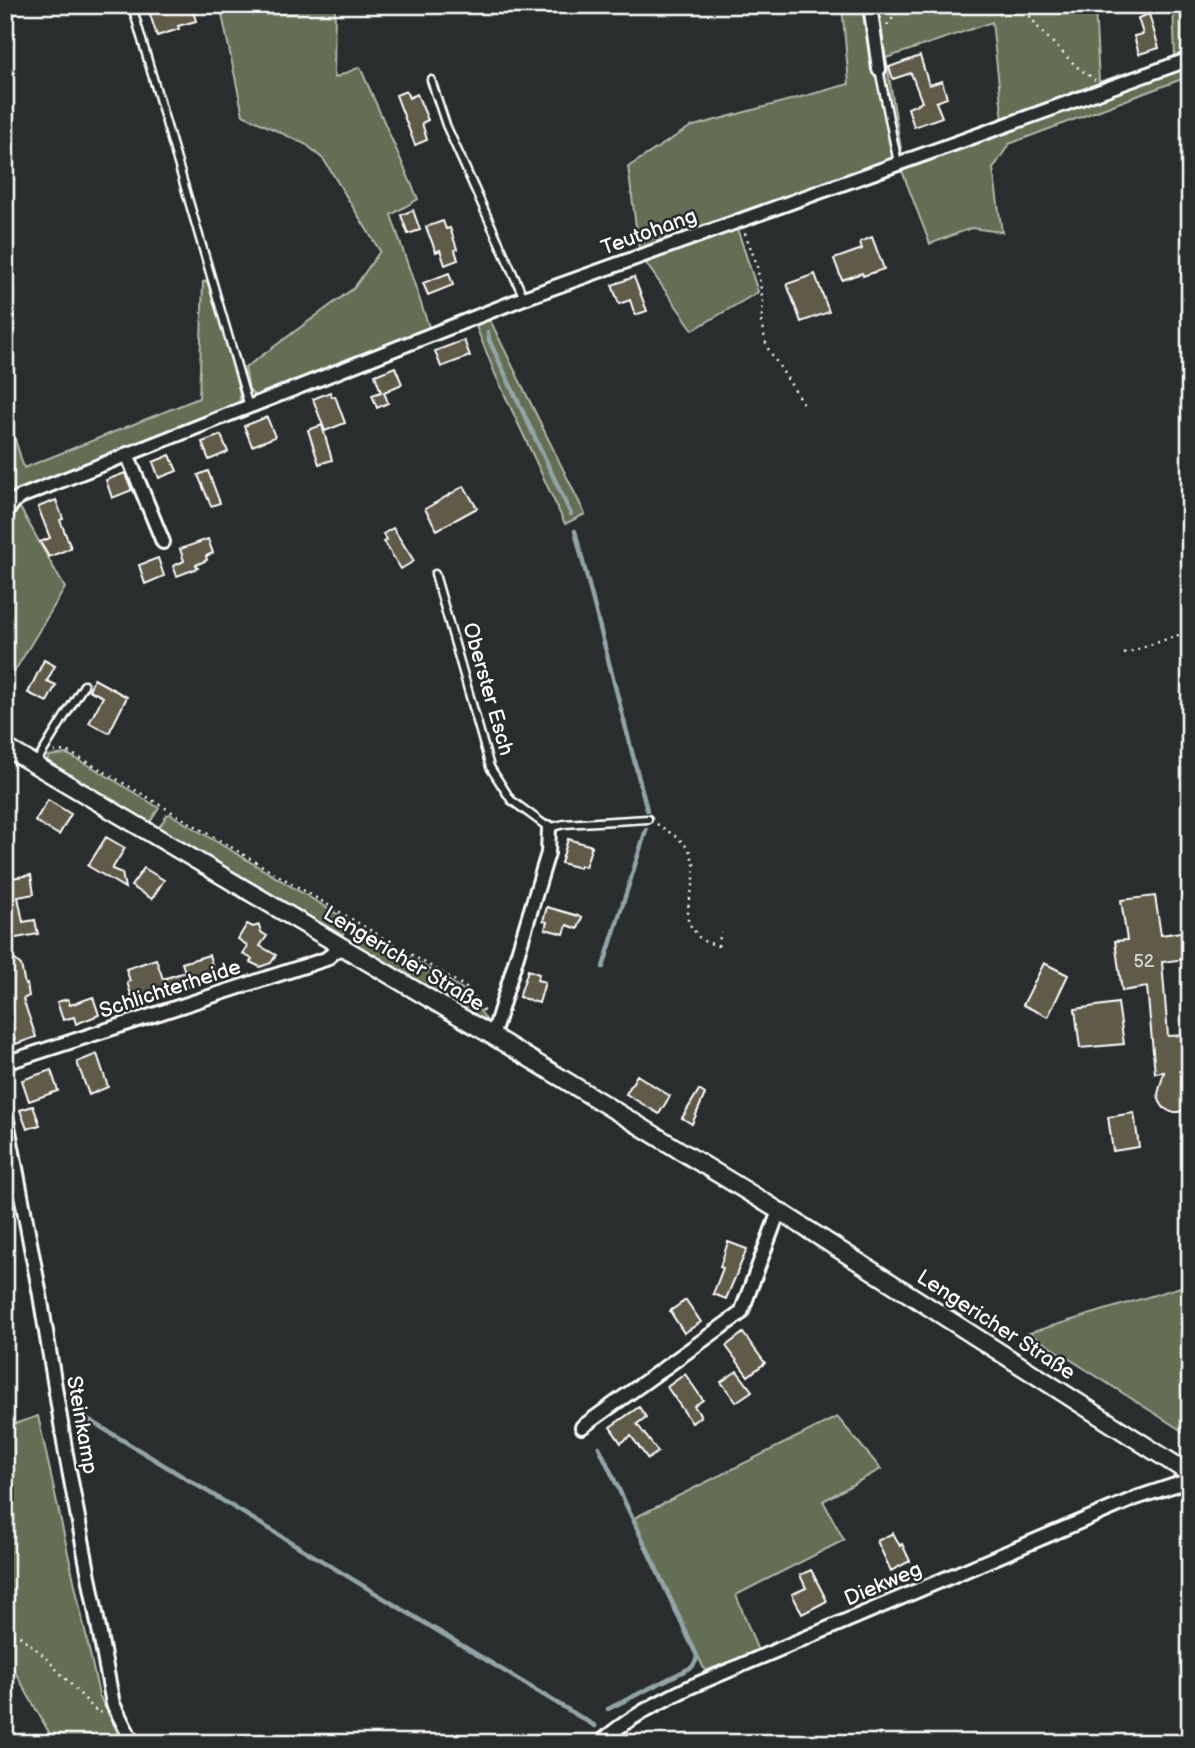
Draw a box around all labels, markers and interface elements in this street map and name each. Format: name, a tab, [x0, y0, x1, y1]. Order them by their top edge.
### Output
street label: Teutohang	[598, 203, 700, 261]
street label: Oberster Esch	[457, 620, 519, 758]
street label: Lengericher Straße	[319, 901, 489, 1017]
house number: 52	[1134, 951, 1155, 972]
street label: Schlichterheide	[96, 954, 244, 1024]
street label: Lengericher Straße	[912, 1265, 1080, 1385]
street label: Steinkamp	[61, 1374, 103, 1476]
street label: Diekweg	[841, 1557, 925, 1611]

